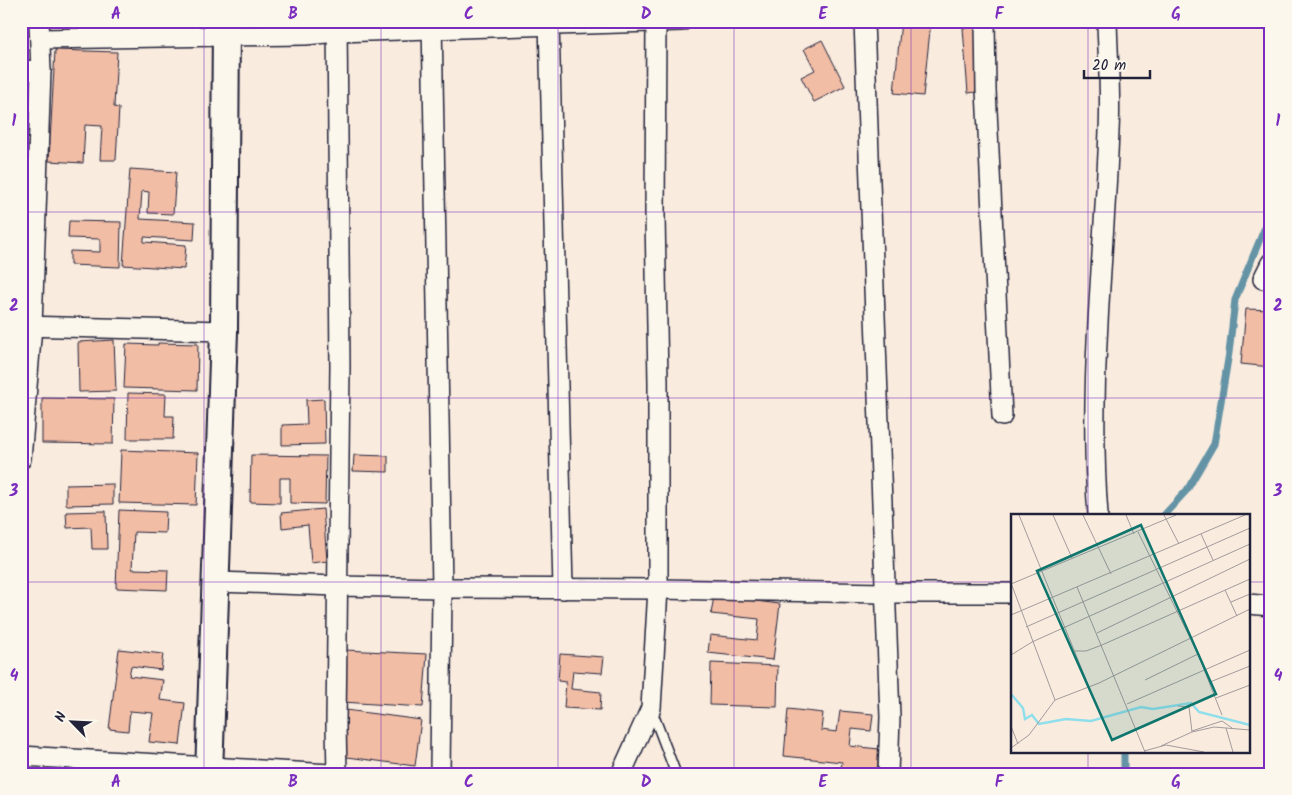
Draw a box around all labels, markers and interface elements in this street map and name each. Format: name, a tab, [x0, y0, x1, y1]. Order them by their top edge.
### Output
text: A	[111, 2, 121, 27]
text: B	[288, 2, 298, 27]
text: C	[464, 2, 474, 27]
text: D	[641, 2, 652, 27]
text: E	[819, 2, 829, 27]
text: F	[995, 2, 1005, 27]
text: G	[1171, 2, 1181, 27]
scale bar	[1084, 48, 1151, 80]
text: 20 m	[1092, 54, 1126, 78]
text: 1	[12, 109, 17, 134]
text: 1	[1276, 109, 1281, 134]
text: 2	[9, 294, 19, 319]
text: 2	[1273, 294, 1283, 319]
text: 3	[9, 479, 19, 504]
text: 3	[1273, 479, 1283, 504]
inset map	[1011, 514, 1250, 752]
text: 4	[10, 664, 19, 689]
text: 4	[1274, 664, 1283, 689]
north arrow	[48, 698, 98, 748]
text: N	[49, 708, 73, 726]
text: A	[111, 770, 121, 795]
text: B	[288, 770, 298, 795]
text: C	[464, 770, 474, 795]
text: D	[641, 770, 652, 795]
text: E	[819, 770, 829, 795]
text: F	[995, 770, 1005, 795]
text: G	[1171, 770, 1181, 795]

